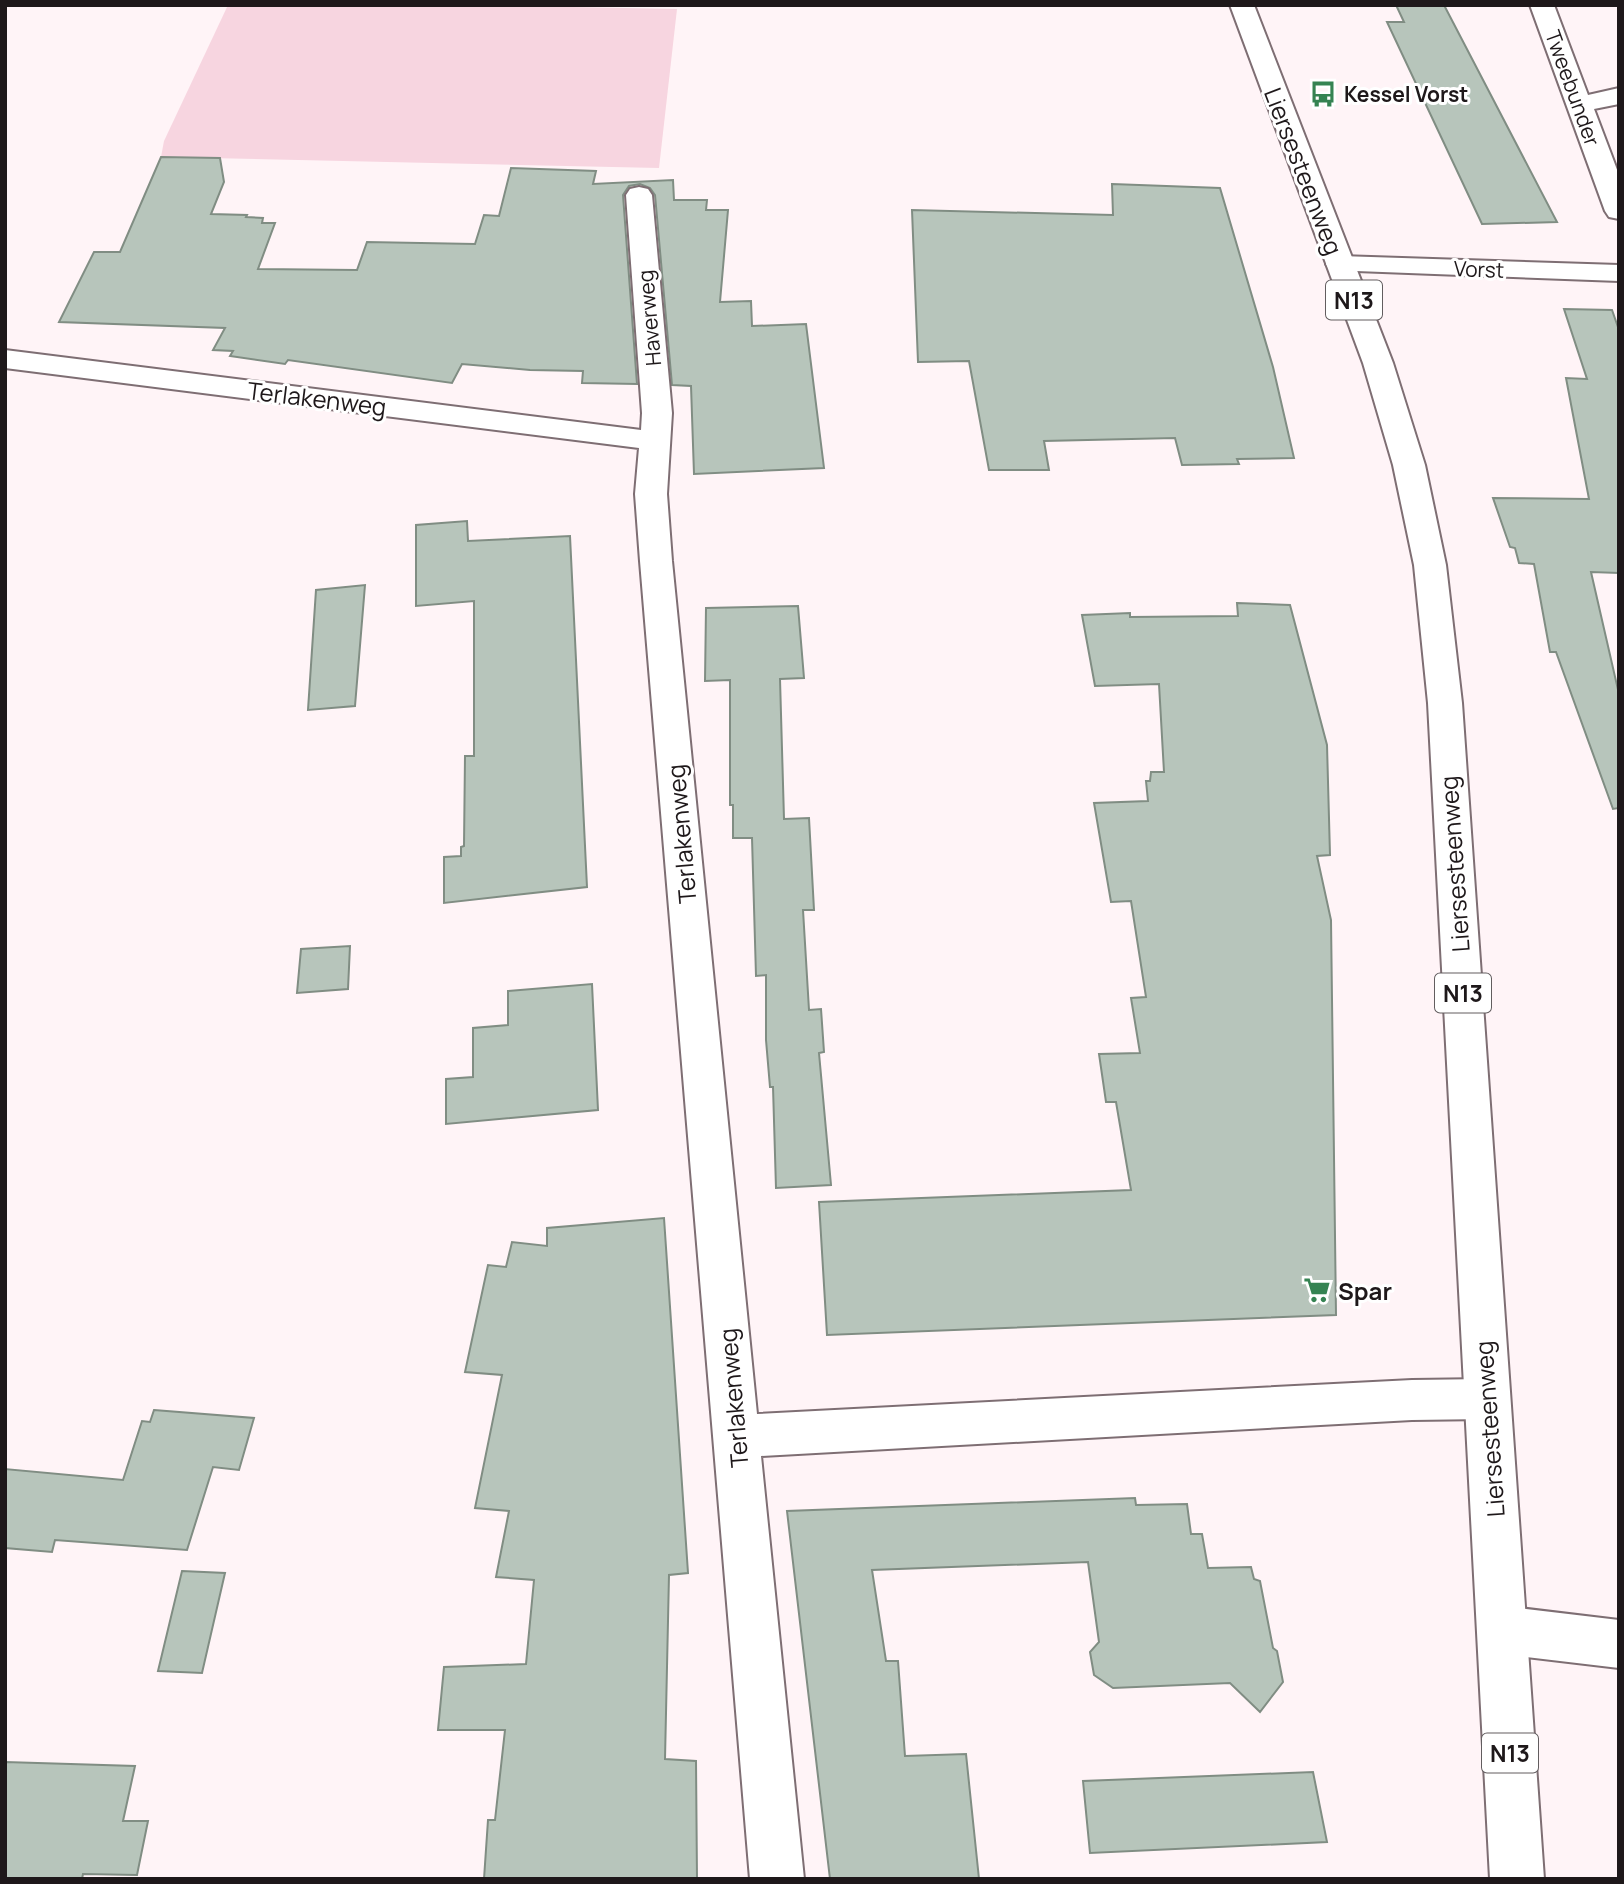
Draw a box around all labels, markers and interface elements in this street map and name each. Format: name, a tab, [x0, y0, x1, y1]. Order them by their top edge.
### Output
street label: Tweebunder	[1539, 26, 1607, 150]
bus stop icon: Kessel Vorst	[1308, 79, 1338, 109]
place label: Kessel Vorst	[1344, 80, 1468, 108]
street label: Liersesteenweg	[1257, 83, 1351, 259]
street label: Vorst	[1453, 254, 1505, 284]
street label: Haverweg	[631, 269, 667, 367]
road number: N13	[1326, 280, 1382, 320]
street label: Terlakenweg	[246, 373, 388, 423]
street label: Terlakenweg	[658, 763, 704, 905]
street label: Liersesteenweg	[1431, 775, 1477, 953]
road number: N13	[1435, 974, 1491, 1012]
place label: Spar	[1338, 1274, 1392, 1307]
supermarket icon: Spar	[1302, 1275, 1332, 1305]
street label: Terlakenweg	[710, 1327, 756, 1469]
street label: Liersesteenweg	[1466, 1340, 1512, 1518]
road number: N13	[1482, 1734, 1538, 1772]

